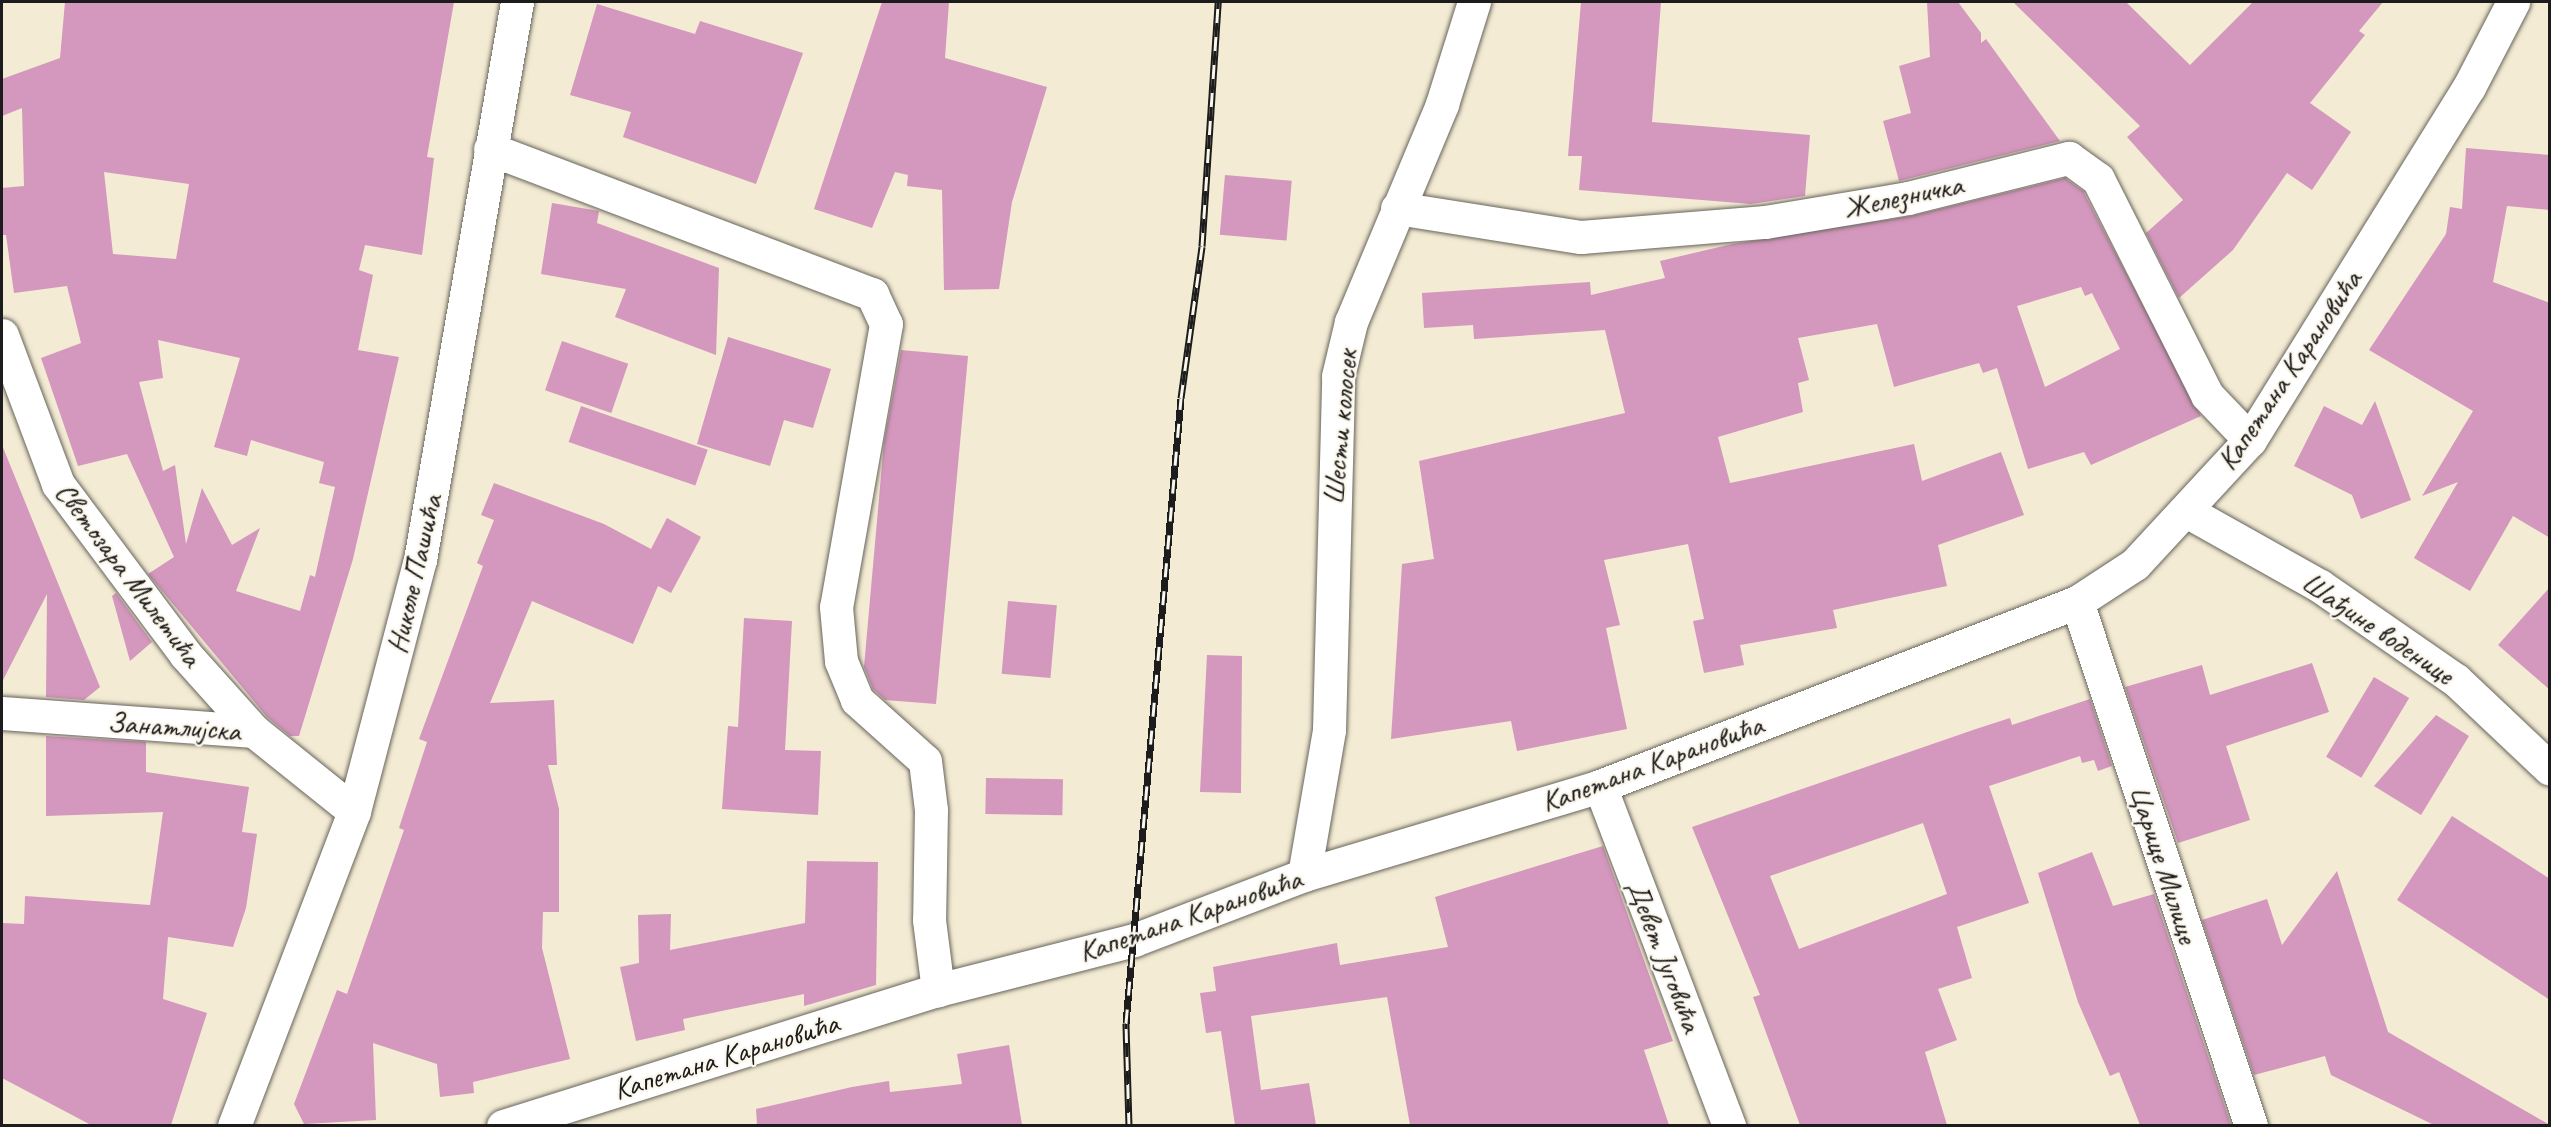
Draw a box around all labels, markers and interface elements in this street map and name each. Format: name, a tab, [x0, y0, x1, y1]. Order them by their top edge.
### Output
street label: Железничка	[1840, 166, 1966, 226]
street label: Капетана Карановића	[2210, 264, 2368, 476]
street label: Шести колосек	[1315, 348, 1365, 506]
street label: Светозара Милетића	[48, 474, 210, 674]
street label: Николе Пашића	[378, 490, 450, 658]
street label: Шађине воденице	[2296, 565, 2460, 691]
street label: Занатлијска	[106, 703, 242, 749]
street label: Капетана Карановића	[1537, 707, 1767, 819]
street label: Царице Милице	[2122, 781, 2206, 947]
street label: Капетана Карановића	[1075, 860, 1305, 970]
street label: Девет Југовића	[1620, 875, 1710, 1037]
street label: Капетана Карановића	[610, 1005, 842, 1107]

